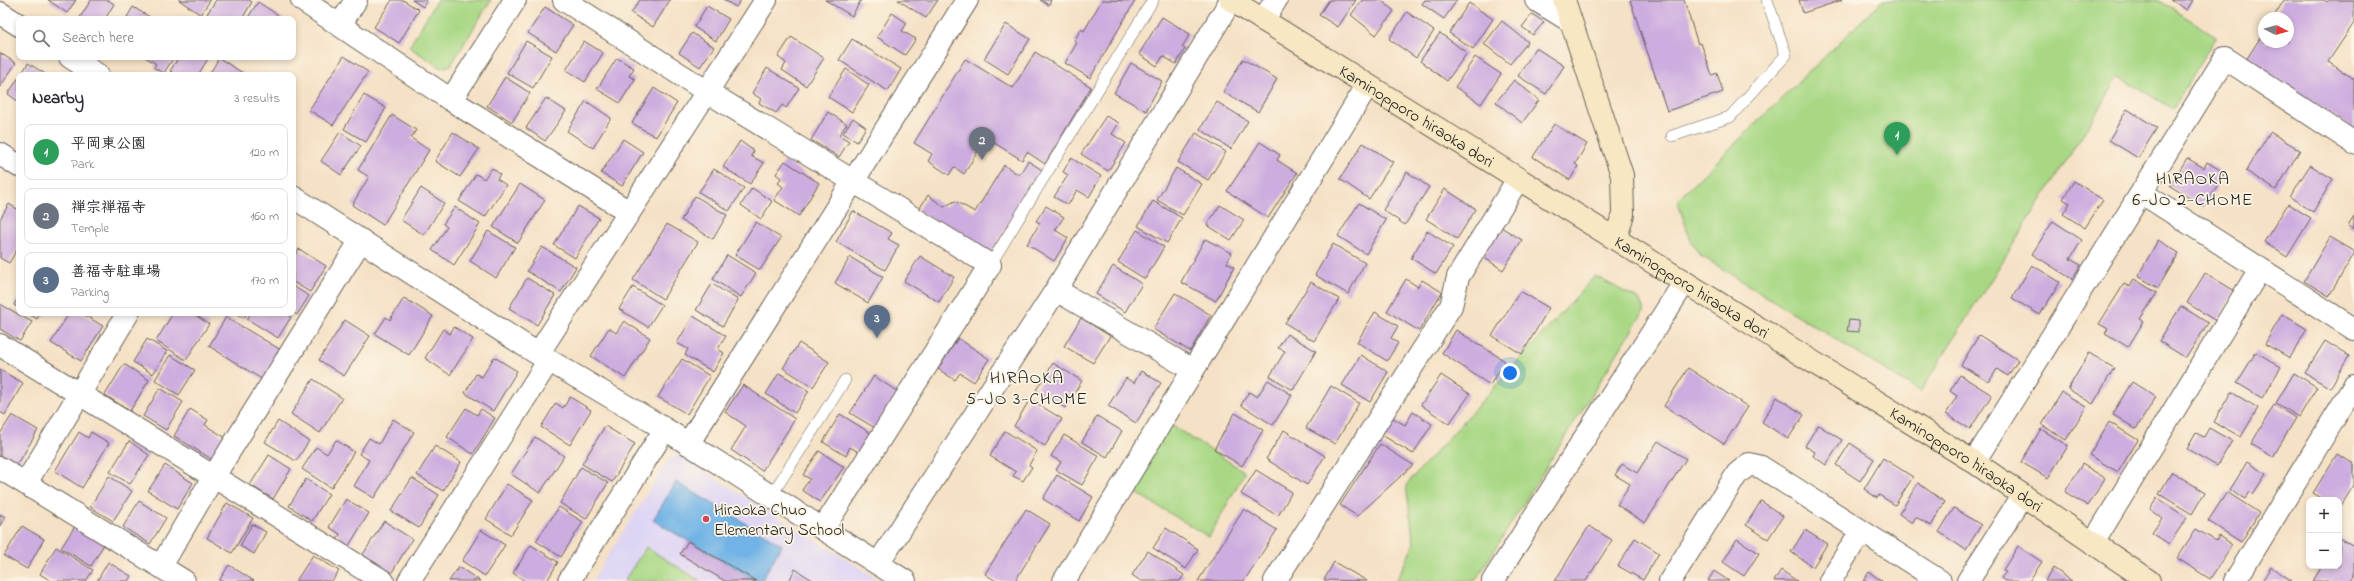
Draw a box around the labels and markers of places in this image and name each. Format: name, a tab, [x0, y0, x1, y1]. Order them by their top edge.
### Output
pin: 1	[1884, 122, 1910, 155]
pin: 2	[969, 127, 995, 160]
pin: 3	[864, 305, 890, 338]
place label: Hiraoka Chuo Elementary School	[714, 498, 845, 544]
marker: Hiraoka Chuo Elementary School	[701, 514, 711, 524]

